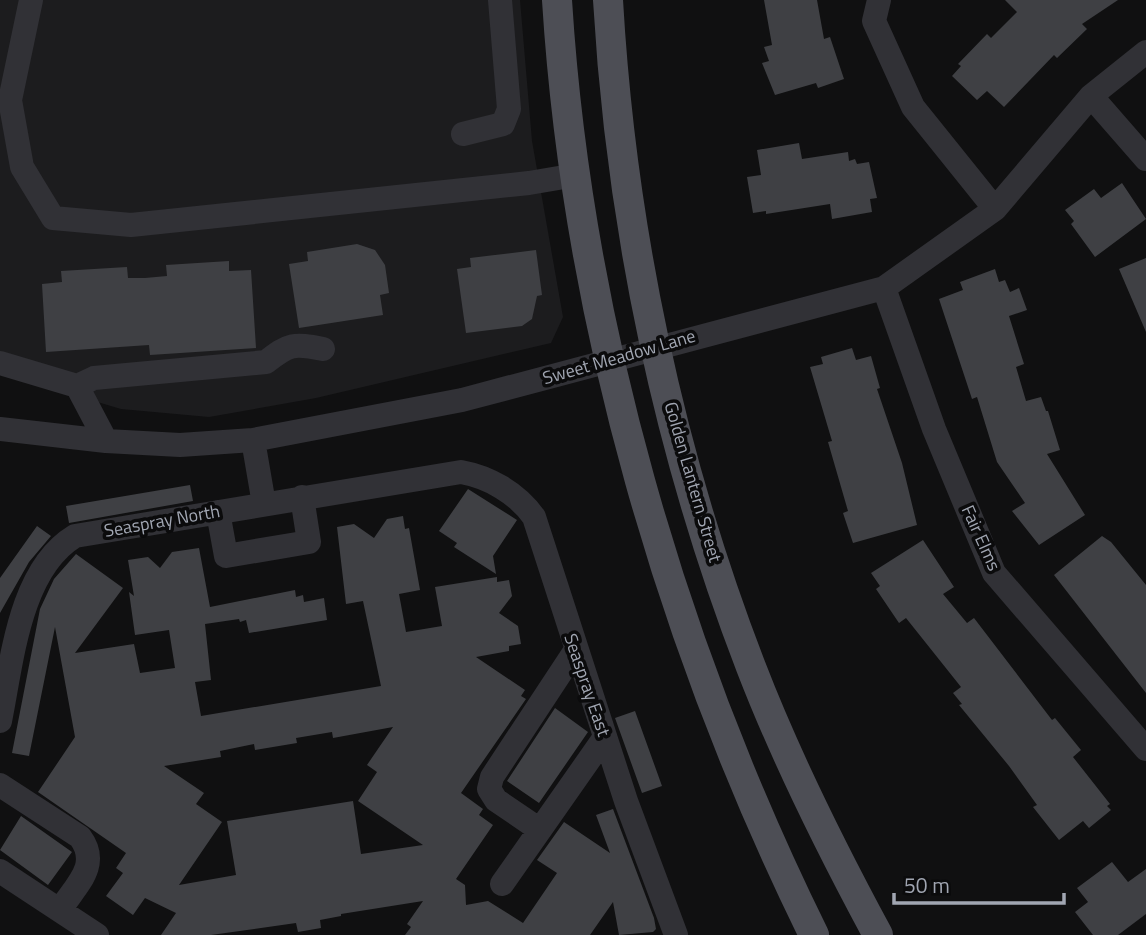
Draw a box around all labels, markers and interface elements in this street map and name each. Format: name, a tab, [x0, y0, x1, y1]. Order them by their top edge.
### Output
street label: Sweet Meadow Lane	[539, 322, 698, 391]
street label: Golden Lantern Street	[658, 398, 730, 566]
street label: Seaspray North	[102, 497, 222, 544]
street label: Fair Elms	[955, 501, 1008, 575]
street label: Seaspray East	[557, 630, 618, 741]
scale bar	[894, 862, 1064, 906]
text: 50 m	[904, 869, 950, 901]

